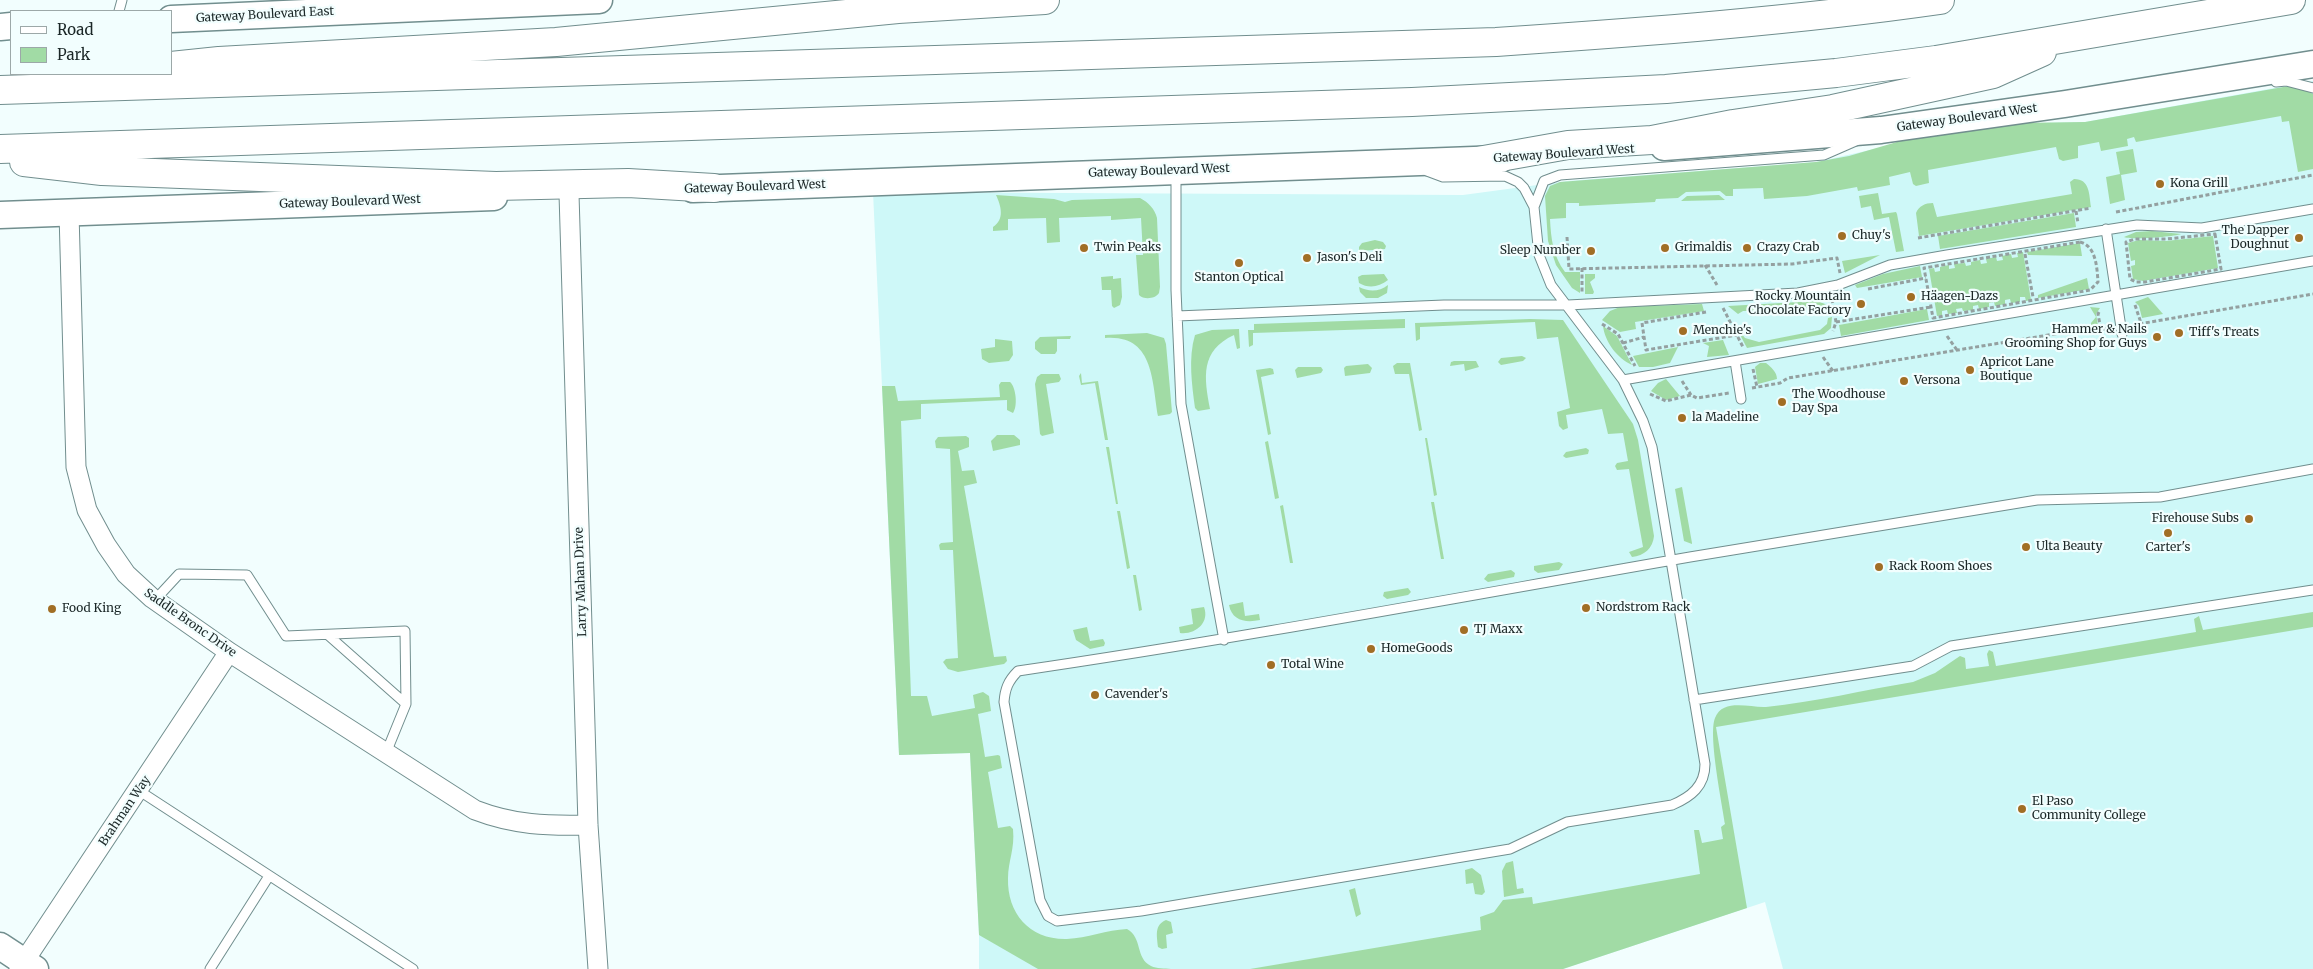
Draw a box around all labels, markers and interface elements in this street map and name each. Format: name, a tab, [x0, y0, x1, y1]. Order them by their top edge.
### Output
street label: Gateway Boulevard East	[196, 4, 334, 26]
legend	[10, 10, 172, 75]
text: Road	[57, 20, 93, 39]
text: Park	[57, 45, 90, 64]
street label: Gateway Boulevard West	[1896, 101, 2038, 135]
street label: Gateway Boulevard West	[1493, 142, 1635, 166]
street label: Gateway Boulevard West	[1088, 161, 1230, 181]
street label: Gateway Boulevard West	[684, 177, 826, 197]
place label: Kona Grill	[2170, 177, 2228, 191]
marker: Kona Grill	[2154, 178, 2166, 190]
street label: Gateway Boulevard West	[279, 192, 421, 212]
place label: The Dapper Doughnut	[2221, 224, 2289, 252]
place label: Chuy's	[1852, 229, 1891, 243]
marker: Chuy's	[1836, 230, 1848, 242]
marker: The Dapper Doughnut	[2293, 232, 2305, 244]
place label: Twin Peaks	[1094, 241, 1161, 255]
place label: Grimaldis	[1675, 241, 1732, 255]
place label: Crazy Crab	[1757, 241, 1819, 255]
marker: Twin Peaks	[1078, 242, 1090, 254]
marker: Grimaldis	[1659, 242, 1671, 254]
marker: Crazy Crab	[1741, 242, 1753, 254]
place label: Sleep Number	[1500, 244, 1581, 258]
marker: Sleep Number	[1585, 245, 1597, 257]
place label: Jason's Deli	[1317, 251, 1382, 265]
marker: Jason's Deli	[1301, 252, 1313, 264]
marker: Stanton Optical	[1233, 257, 1245, 269]
place label: Stanton Optical	[1194, 271, 1284, 285]
place label: Rocky Mountain Chocolate Factory	[1748, 290, 1851, 318]
place label: Häagen-Dazs	[1921, 290, 1998, 304]
marker: Häagen-Dazs	[1905, 291, 1917, 303]
marker: Rocky Mountain Chocolate Factory	[1855, 298, 1867, 310]
place label: Hammer & Nails Grooming Shop for Guys	[2005, 323, 2147, 351]
place label: Menchie's	[1693, 324, 1751, 338]
marker: Menchie's	[1677, 325, 1689, 337]
place label: Tiff's Treats	[2189, 326, 2259, 340]
marker: Tiff's Treats	[2173, 327, 2185, 339]
marker: Hammer & Nails Grooming Shop for Guys	[2151, 331, 2163, 343]
place label: Apricot Lane Boutique	[1980, 356, 2054, 384]
marker: Apricot Lane Boutique	[1964, 364, 1976, 376]
place label: Versona	[1914, 374, 1960, 388]
marker: Versona	[1898, 375, 1910, 387]
place label: The Woodhouse Day Spa	[1792, 388, 1885, 416]
marker: The Woodhouse Day Spa	[1776, 396, 1788, 408]
place label: la Madeline	[1692, 411, 1759, 425]
marker: la Madeline	[1676, 412, 1688, 424]
place label: Firehouse Subs	[2152, 512, 2239, 526]
marker: Firehouse Subs	[2243, 513, 2255, 525]
street label: Larry Mahan Drive	[572, 527, 590, 637]
marker: Carter's	[2162, 527, 2174, 539]
place label: Ulta Beauty	[2036, 540, 2102, 554]
marker: Ulta Beauty	[2020, 541, 2032, 553]
place label: Carter's	[2146, 541, 2190, 555]
place label: Rack Room Shoes	[1889, 560, 1992, 574]
marker: Rack Room Shoes	[1873, 561, 1885, 573]
street label: Saddle Bronc Drive	[141, 586, 239, 660]
place label: Nordstrom Rack	[1596, 601, 1690, 615]
place label: Food King	[62, 602, 121, 616]
marker: Nordstrom Rack	[1580, 602, 1592, 614]
marker: Food King	[46, 603, 58, 615]
place label: TJ Maxx	[1474, 623, 1523, 637]
marker: TJ Maxx	[1458, 624, 1470, 636]
place label: HomeGoods	[1381, 642, 1453, 656]
marker: HomeGoods	[1365, 643, 1377, 655]
place label: Total Wine	[1281, 658, 1344, 672]
marker: Total Wine	[1265, 659, 1277, 671]
place label: Cavender's	[1105, 688, 1168, 702]
marker: Cavender's	[1089, 689, 1101, 701]
street label: Brahman Way	[96, 773, 154, 849]
place label: El Paso Community College	[2032, 795, 2146, 823]
marker: El Paso Community College	[2016, 803, 2028, 815]

